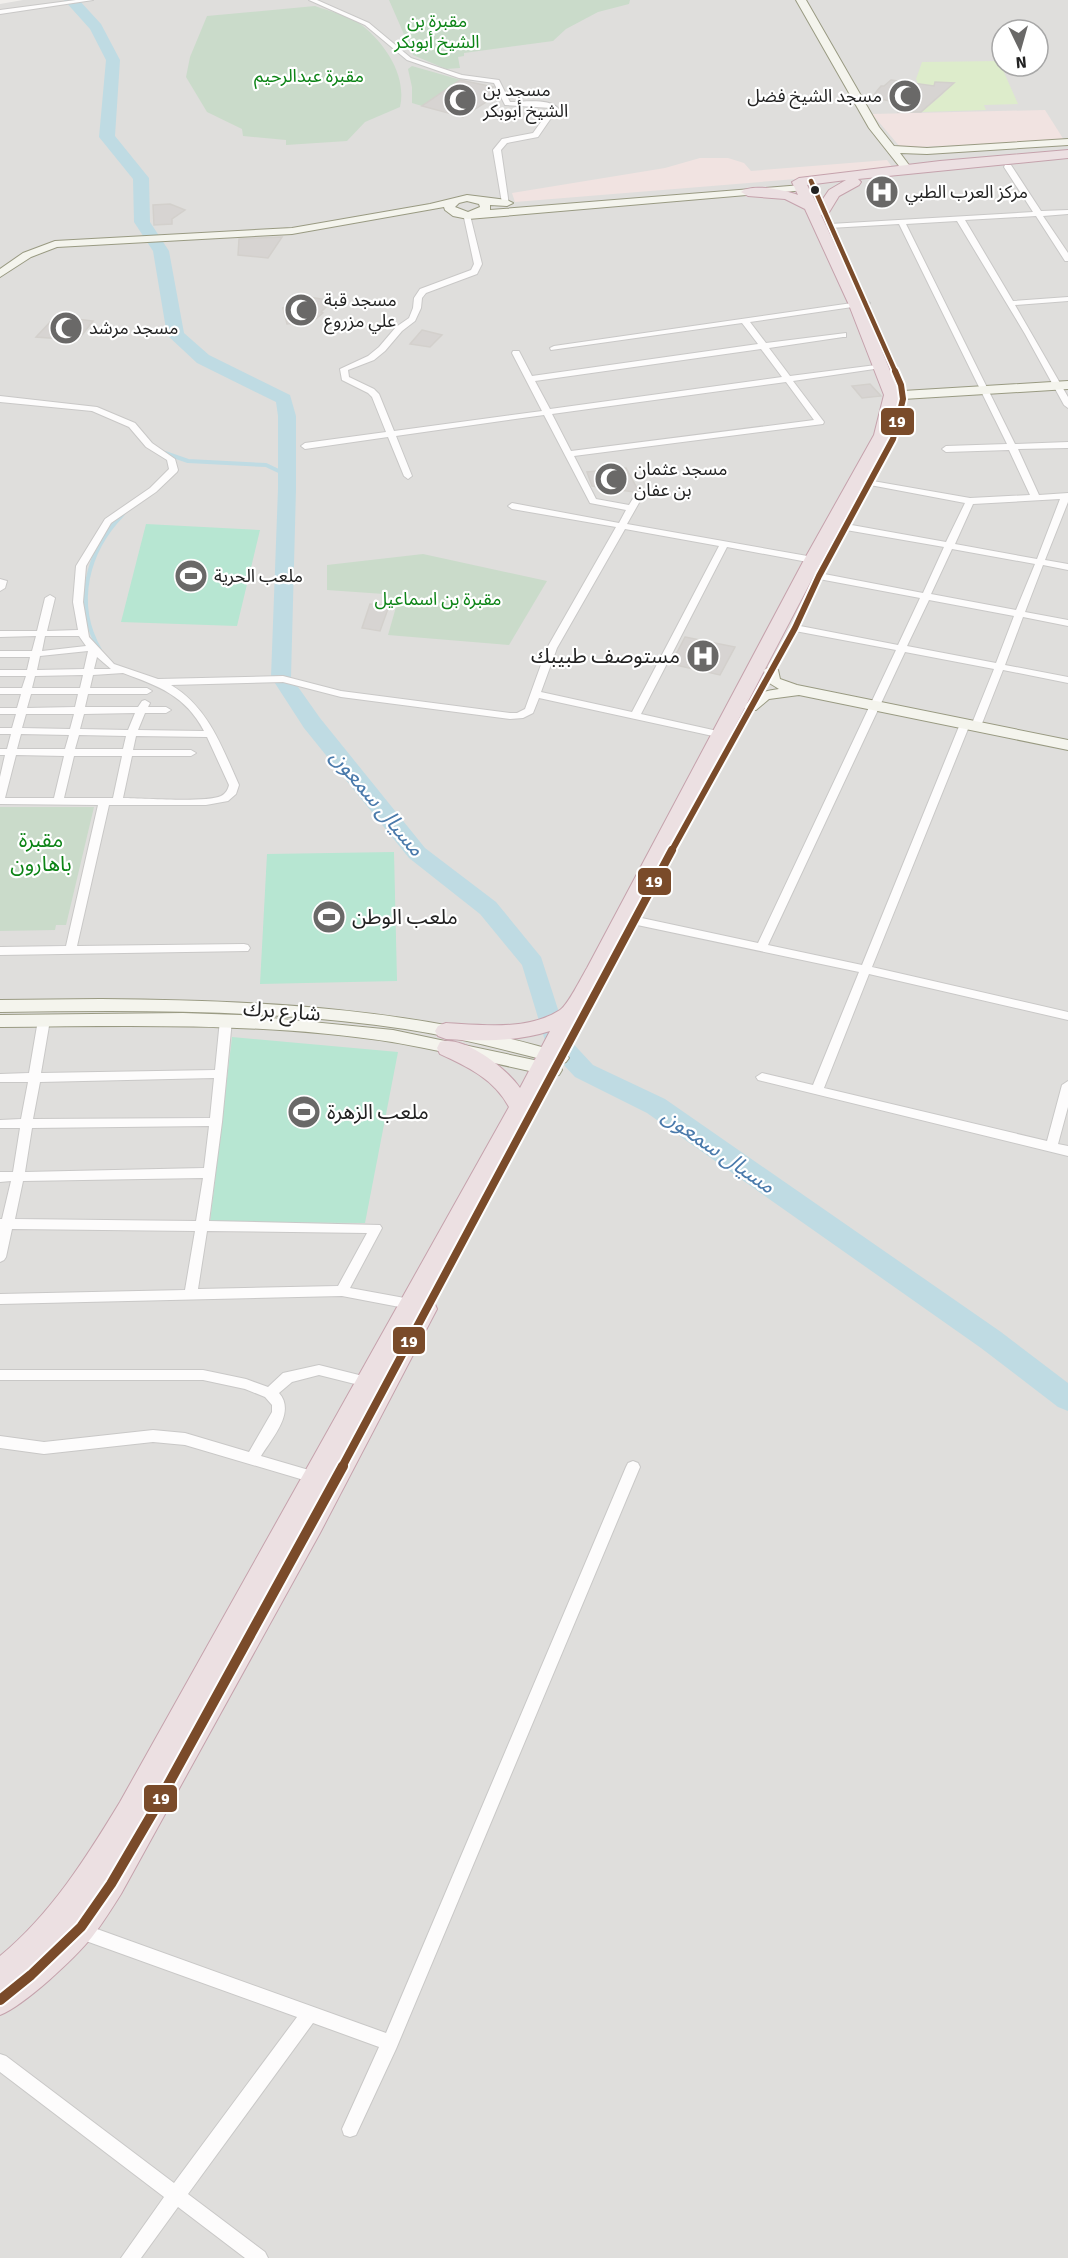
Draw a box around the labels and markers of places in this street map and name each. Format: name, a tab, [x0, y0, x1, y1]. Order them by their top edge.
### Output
mosque icon: مسجد الشيخ فضل	[887, 78, 923, 114]
place label: مسجد بن الشيخ أبوبكر	[482, 79, 568, 124]
mosque icon: مسجد بن الشيخ أبوبكر	[442, 82, 478, 118]
place label: مسجد الشيخ فضل	[747, 85, 882, 109]
hospital icon: مركز العرب الطبي	[864, 174, 900, 210]
place label: مركز العرب الطبي	[905, 181, 1028, 205]
unlabelled marker	[809, 184, 821, 196]
place label: مسجد قبة علي مزروع	[324, 289, 397, 335]
mosque icon: مسجد قبة علي مزروع	[283, 292, 319, 328]
mosque icon: مسجد مرشد	[48, 310, 84, 346]
place label: مسجد مرشد	[89, 317, 178, 339]
place label: مسجد عثمان بن عفان	[634, 458, 728, 501]
mosque icon: مسجد عثمان بن عفان	[593, 461, 629, 497]
sports icon: ملعب الحرية	[173, 558, 209, 594]
place label: ملعب الحرية	[214, 565, 303, 587]
hospital icon: مستوصف طبيبك	[685, 638, 721, 674]
place label: مستوصف طبيبك	[531, 643, 680, 669]
sports icon: ملعب الوطن	[311, 899, 347, 935]
place label: ملعب الوطن	[352, 904, 458, 930]
sports icon: ملعب الزهرة	[286, 1094, 322, 1130]
place label: ملعب الزهرة	[327, 1099, 429, 1125]

